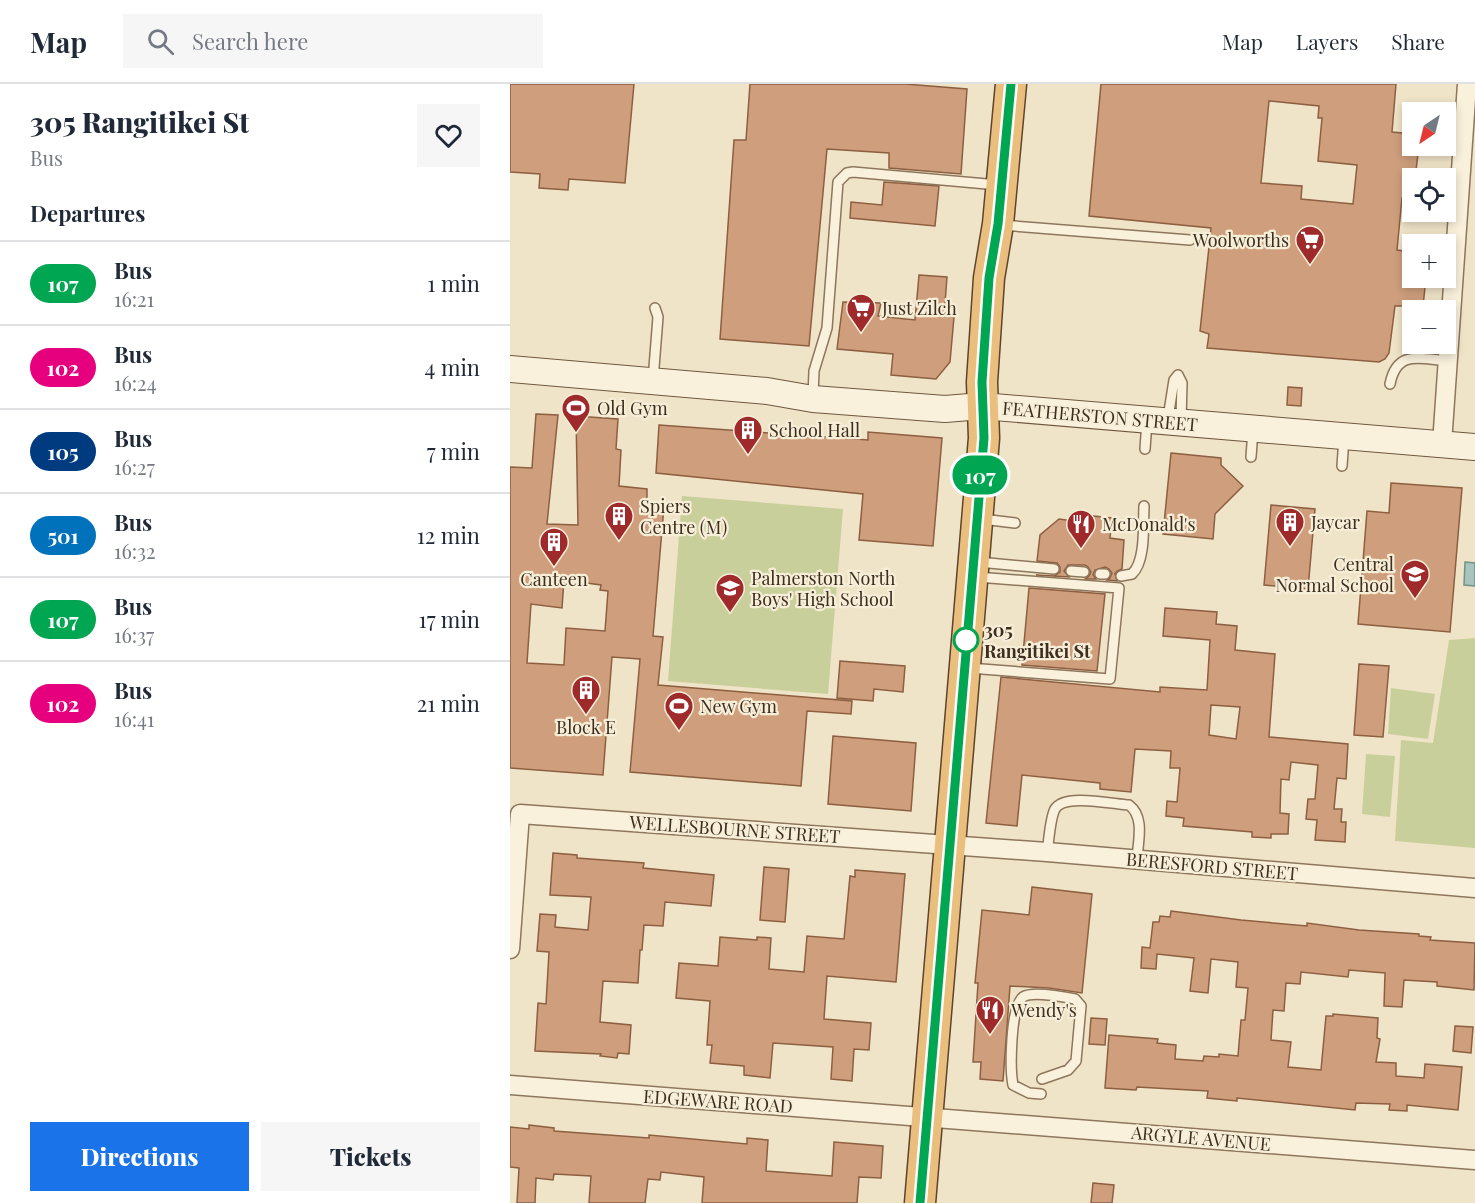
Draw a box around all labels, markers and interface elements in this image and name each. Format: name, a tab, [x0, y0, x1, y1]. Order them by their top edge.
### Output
search box	[123, 14, 543, 68]
text: Map	[30, 23, 87, 60]
icon: search	[144, 25, 177, 58]
text: Search here	[192, 26, 308, 56]
text: Map	[1222, 27, 1263, 55]
text: Layers	[1296, 27, 1358, 55]
text: Share	[1391, 27, 1445, 55]
north arrow	[1402, 102, 1456, 156]
map controls	[1402, 102, 1456, 354]
text: 305 Rangitikei St	[30, 103, 249, 140]
button: heart	[417, 104, 480, 167]
text: Bus	[30, 144, 63, 171]
button: locate	[1402, 168, 1456, 222]
text: Departures	[30, 198, 145, 228]
supermarket icon: Woolworths	[1294, 224, 1326, 266]
place label: Woolworths	[1192, 228, 1289, 252]
button: +	[1402, 234, 1456, 288]
text: Bus	[114, 255, 152, 285]
text: 1 min	[427, 268, 480, 298]
text: 107	[47, 269, 79, 297]
text: 16:21	[114, 285, 154, 312]
supermarket icon: Just Zilch	[845, 292, 877, 334]
place label: Just Zilch	[881, 296, 957, 320]
button: −	[1402, 300, 1456, 354]
text: Bus	[114, 339, 152, 369]
text: 4 min	[425, 352, 480, 382]
text: 102	[47, 353, 79, 381]
text: 16:24	[114, 369, 157, 396]
sports icon: Old Gym	[560, 392, 592, 434]
place label: Old Gym	[597, 396, 668, 420]
street label: FEATHERSTON STREET	[1001, 396, 1199, 436]
building icon: School Hall	[732, 414, 764, 456]
place label: School Hall	[769, 418, 860, 442]
text: Bus	[114, 423, 152, 453]
text: 7 min	[427, 436, 480, 466]
text: 105	[47, 437, 79, 465]
text: 16:27	[114, 453, 155, 480]
line badge: 107	[946, 456, 1014, 494]
text: 107	[964, 461, 996, 489]
place label: Spiers Centre (M)	[640, 494, 727, 539]
building icon: Spiers Centre (M)	[603, 500, 635, 542]
building icon: Jaycar	[1274, 506, 1306, 548]
text: Bus	[114, 507, 152, 537]
restaurant icon: McDonald's	[1065, 508, 1097, 550]
place label: Jaycar	[1310, 510, 1360, 534]
place label: McDonald's	[1102, 512, 1196, 536]
text: 12 min	[417, 520, 480, 550]
text: 501	[47, 521, 79, 549]
building icon: Canteen	[538, 526, 570, 568]
text: 16:32	[114, 537, 156, 564]
place label: Central Normal School	[1275, 552, 1394, 597]
school or university icon: Central Normal School	[1399, 558, 1431, 600]
place label: Palmerston North Boys' High School	[751, 566, 896, 611]
place label: Canteen	[520, 567, 588, 591]
school or university icon: Palmerston North Boys' High School	[714, 572, 746, 614]
text: Bus	[114, 591, 152, 621]
text: 17 min	[419, 604, 480, 634]
text: 107	[47, 605, 79, 633]
place label: 305 Rangitikei St	[984, 618, 1091, 663]
text: 16:37	[114, 621, 154, 648]
marker: 305 Rangitikei St	[953, 627, 979, 653]
building icon: Block E	[570, 674, 602, 716]
text: Bus	[114, 675, 152, 705]
text: 21 min	[417, 688, 480, 718]
text: 102	[47, 689, 79, 717]
sports icon: New Gym	[663, 690, 695, 732]
place label: New Gym	[700, 694, 777, 718]
text: 16:41	[114, 705, 154, 732]
place label: Block E	[556, 715, 616, 739]
street label: WELLESBOURNE STREET	[628, 810, 841, 848]
street label: BERESFORD STREET	[1125, 847, 1299, 885]
restaurant icon: Wendy's	[974, 994, 1006, 1036]
place label: Wendy's	[1010, 998, 1077, 1022]
street label: EDGEWARE ROAD	[643, 1084, 793, 1118]
street label: ARGYLE AVENUE	[1129, 1120, 1272, 1156]
button: Directions	[30, 1122, 249, 1191]
button: Tickets	[261, 1122, 480, 1191]

